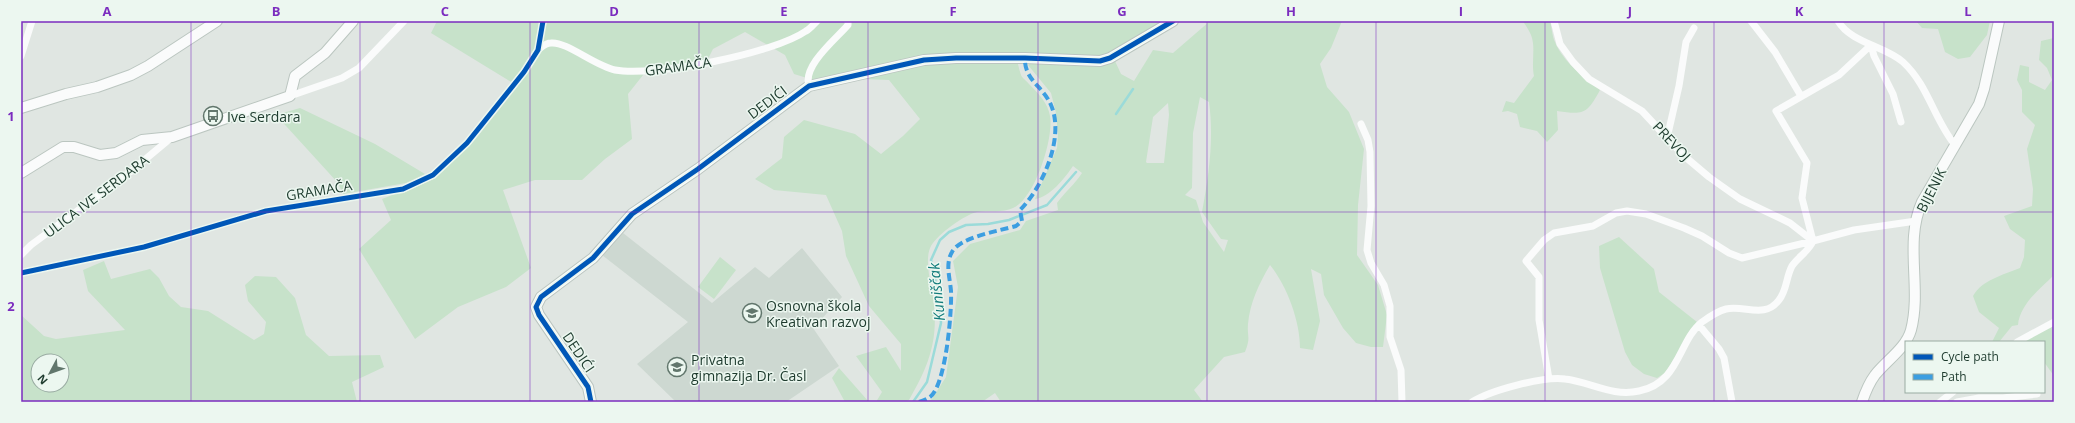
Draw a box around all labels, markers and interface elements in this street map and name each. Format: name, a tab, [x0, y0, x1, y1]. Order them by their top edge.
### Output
text: A	[103, 2, 112, 20]
text: B	[272, 2, 281, 20]
text: C	[441, 2, 449, 20]
text: D	[609, 2, 619, 20]
text: E	[780, 2, 788, 20]
text: F	[949, 2, 957, 20]
text: G	[1117, 2, 1127, 20]
text: H	[1286, 2, 1296, 20]
text: I	[1459, 2, 1463, 20]
text: J	[1627, 2, 1632, 20]
text: K	[1795, 2, 1804, 20]
text: L	[1964, 2, 1972, 20]
street label: GRAMAČA	[644, 52, 713, 80]
street label: DEDIĆI	[743, 81, 791, 123]
bus stop icon: Ive Serdara	[202, 105, 224, 127]
text: 1	[7, 107, 15, 125]
place label: Ive Serdara	[227, 107, 301, 126]
street label: PREVOJ	[1649, 117, 1695, 165]
street label: ULICA IVE SERDARA	[40, 150, 153, 242]
street label: BIJENIK	[1912, 164, 1950, 215]
street label: GRAMAČA	[285, 175, 354, 205]
water label: Kuniščak	[923, 261, 949, 322]
place label: Osnovna škola Kreativan razvoj	[766, 296, 870, 331]
text: 2	[7, 297, 15, 315]
school or university icon: Osnovna škola Kreativan razvoj	[741, 302, 763, 324]
street label: DEDIĆI	[559, 328, 599, 376]
legend	[1905, 341, 2045, 393]
text: Cycle path	[1941, 348, 1999, 365]
place label: Privatna gimnazija Dr. Časl	[691, 350, 807, 385]
north arrow	[30, 353, 70, 393]
school or university icon: Privatna gimnazija Dr. Časl	[666, 356, 688, 378]
text: Path	[1941, 368, 1967, 385]
text: N	[33, 372, 51, 388]

